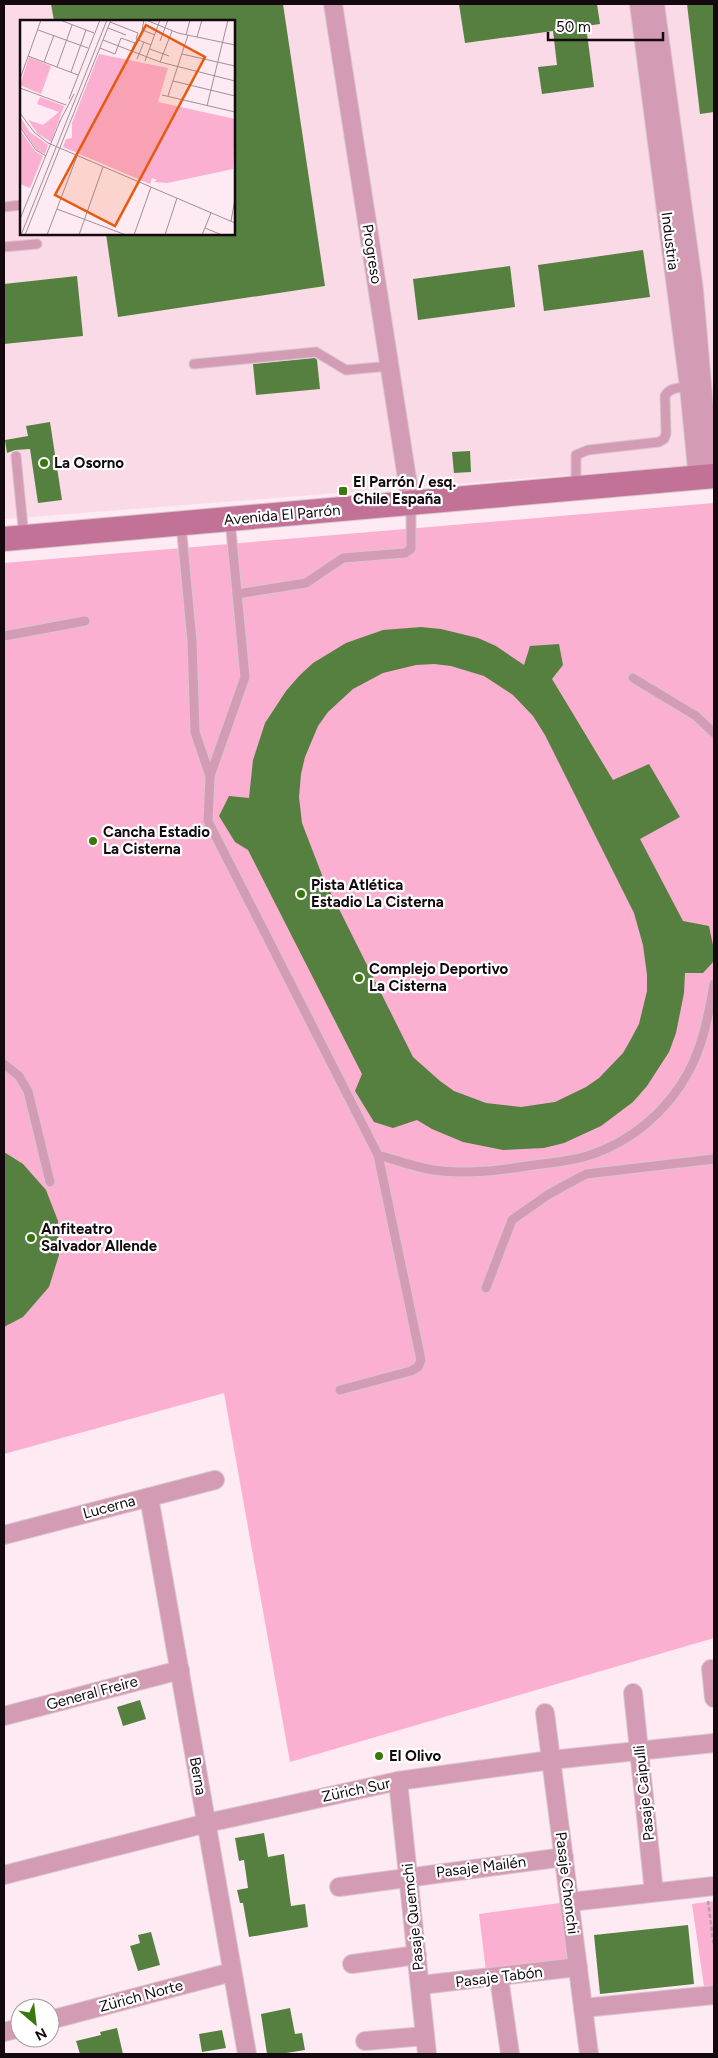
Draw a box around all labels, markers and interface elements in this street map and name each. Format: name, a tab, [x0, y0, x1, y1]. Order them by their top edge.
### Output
scale bar	[548, 10, 663, 42]
text: 50 m	[556, 18, 591, 36]
inset map	[20, 20, 235, 235]
street label: Industria	[658, 211, 682, 271]
street label: Progreso	[358, 223, 386, 285]
place label: La Osorno	[54, 454, 124, 472]
marker: La Osorno	[38, 457, 50, 469]
place label: El Parrón / esq. Chile España	[353, 473, 456, 508]
marker: El Parrón / esq. Chile España	[337, 485, 349, 497]
street label: Avenida El Parrón	[223, 501, 341, 529]
place label: Cancha Estadio La Cisterna	[103, 823, 210, 858]
marker: Cancha Estadio La Cisterna	[87, 835, 99, 847]
place label: Pista Atlética Estadio La Cisterna	[311, 876, 444, 911]
marker: Pista Atlética Estadio La Cisterna	[295, 888, 307, 900]
place label: Complejo Deportivo La Cisterna	[369, 960, 509, 995]
marker: Complejo Deportivo La Cisterna	[353, 972, 365, 984]
place label: Anfiteatro Salvador Allende	[41, 1220, 158, 1255]
marker: Anfiteatro Salvador Allende	[25, 1232, 37, 1244]
street label: Lucerna	[81, 1491, 137, 1523]
street label: General Freire	[44, 1672, 140, 1714]
street label: Pasaje Caipulli	[630, 1744, 658, 1842]
place label: El Olivo	[389, 1747, 442, 1765]
marker: El Olivo	[373, 1750, 385, 1762]
street label: Berna	[186, 1756, 210, 1796]
street label: Zürich Sur	[320, 1774, 392, 1806]
street label: Pasaje Chonchi	[552, 1831, 582, 1935]
street label: Pasaje Mailén	[435, 1853, 527, 1881]
street label: Pasaje Quemchi	[398, 1862, 428, 1972]
street label: Pasaje Tabón	[454, 1963, 544, 1991]
street label: Zürich Norte	[97, 1976, 185, 2016]
north arrow	[10, 1998, 60, 2048]
text: N	[32, 2024, 50, 2044]

